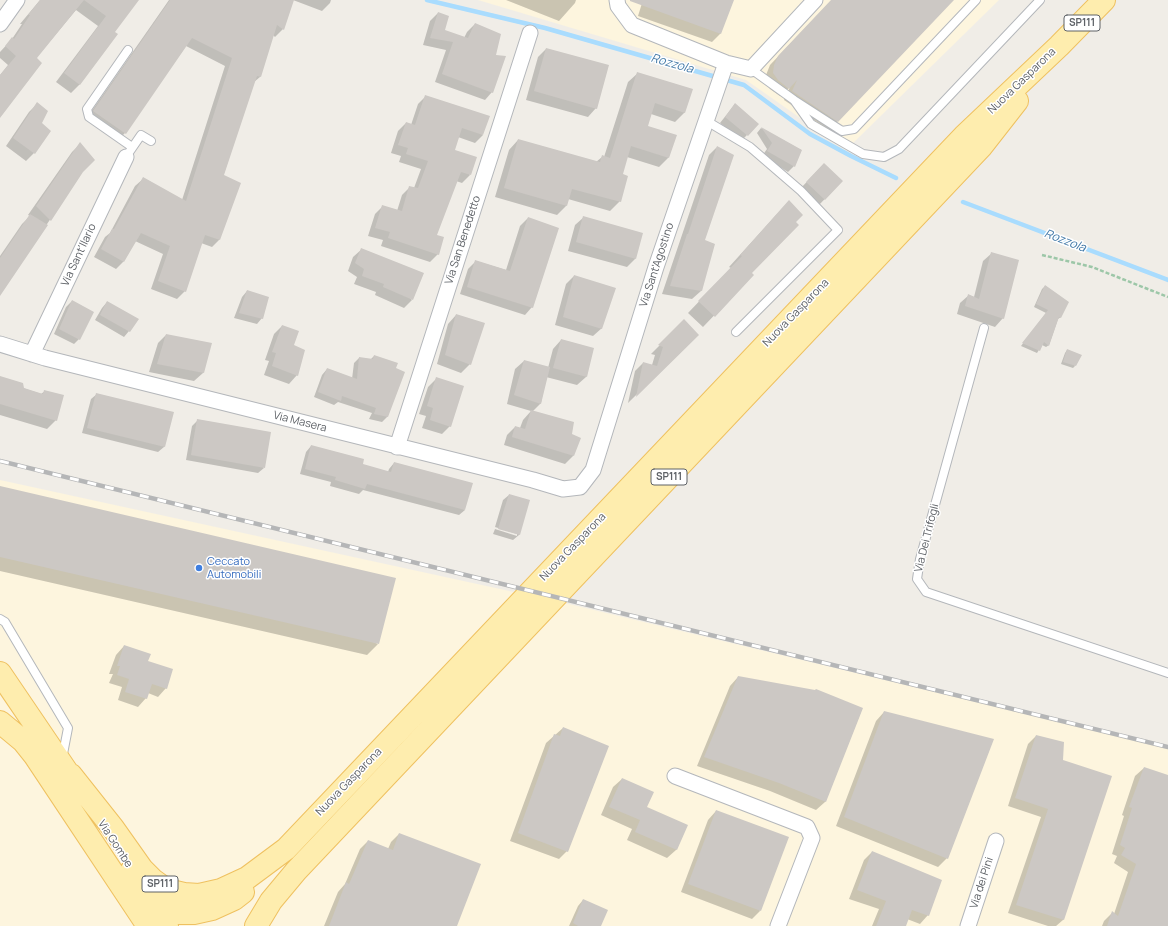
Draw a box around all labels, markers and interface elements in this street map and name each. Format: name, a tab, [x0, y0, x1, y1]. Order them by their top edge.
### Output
road number: SP111	[1064, 15, 1100, 31]
street label: Nuova Gasparona	[985, 45, 1059, 117]
water label: Rozzola	[649, 51, 695, 77]
street label: Via San Benedetto	[442, 194, 484, 286]
street label: Via Sant'Agostino	[637, 221, 677, 309]
street label: Via Sant'Ilario	[59, 222, 99, 288]
water label: Rozzola	[1042, 227, 1088, 255]
street label: Nuova Gasparona	[760, 276, 832, 350]
street label: Via Masera	[272, 409, 328, 435]
road number: SP111	[651, 469, 687, 485]
street label: Via Dei Trifogli	[912, 502, 942, 574]
street label: Nuova Gasparona	[537, 510, 609, 584]
place label: Ceccato Automobili	[207, 555, 261, 581]
marker: Ceccato Automobili	[194, 563, 204, 573]
street label: Nuova Gasparona	[313, 745, 385, 819]
street label: Via Gombe	[95, 818, 135, 870]
street label: Via dei Pini	[967, 856, 997, 910]
road number: SP111	[142, 876, 178, 892]

